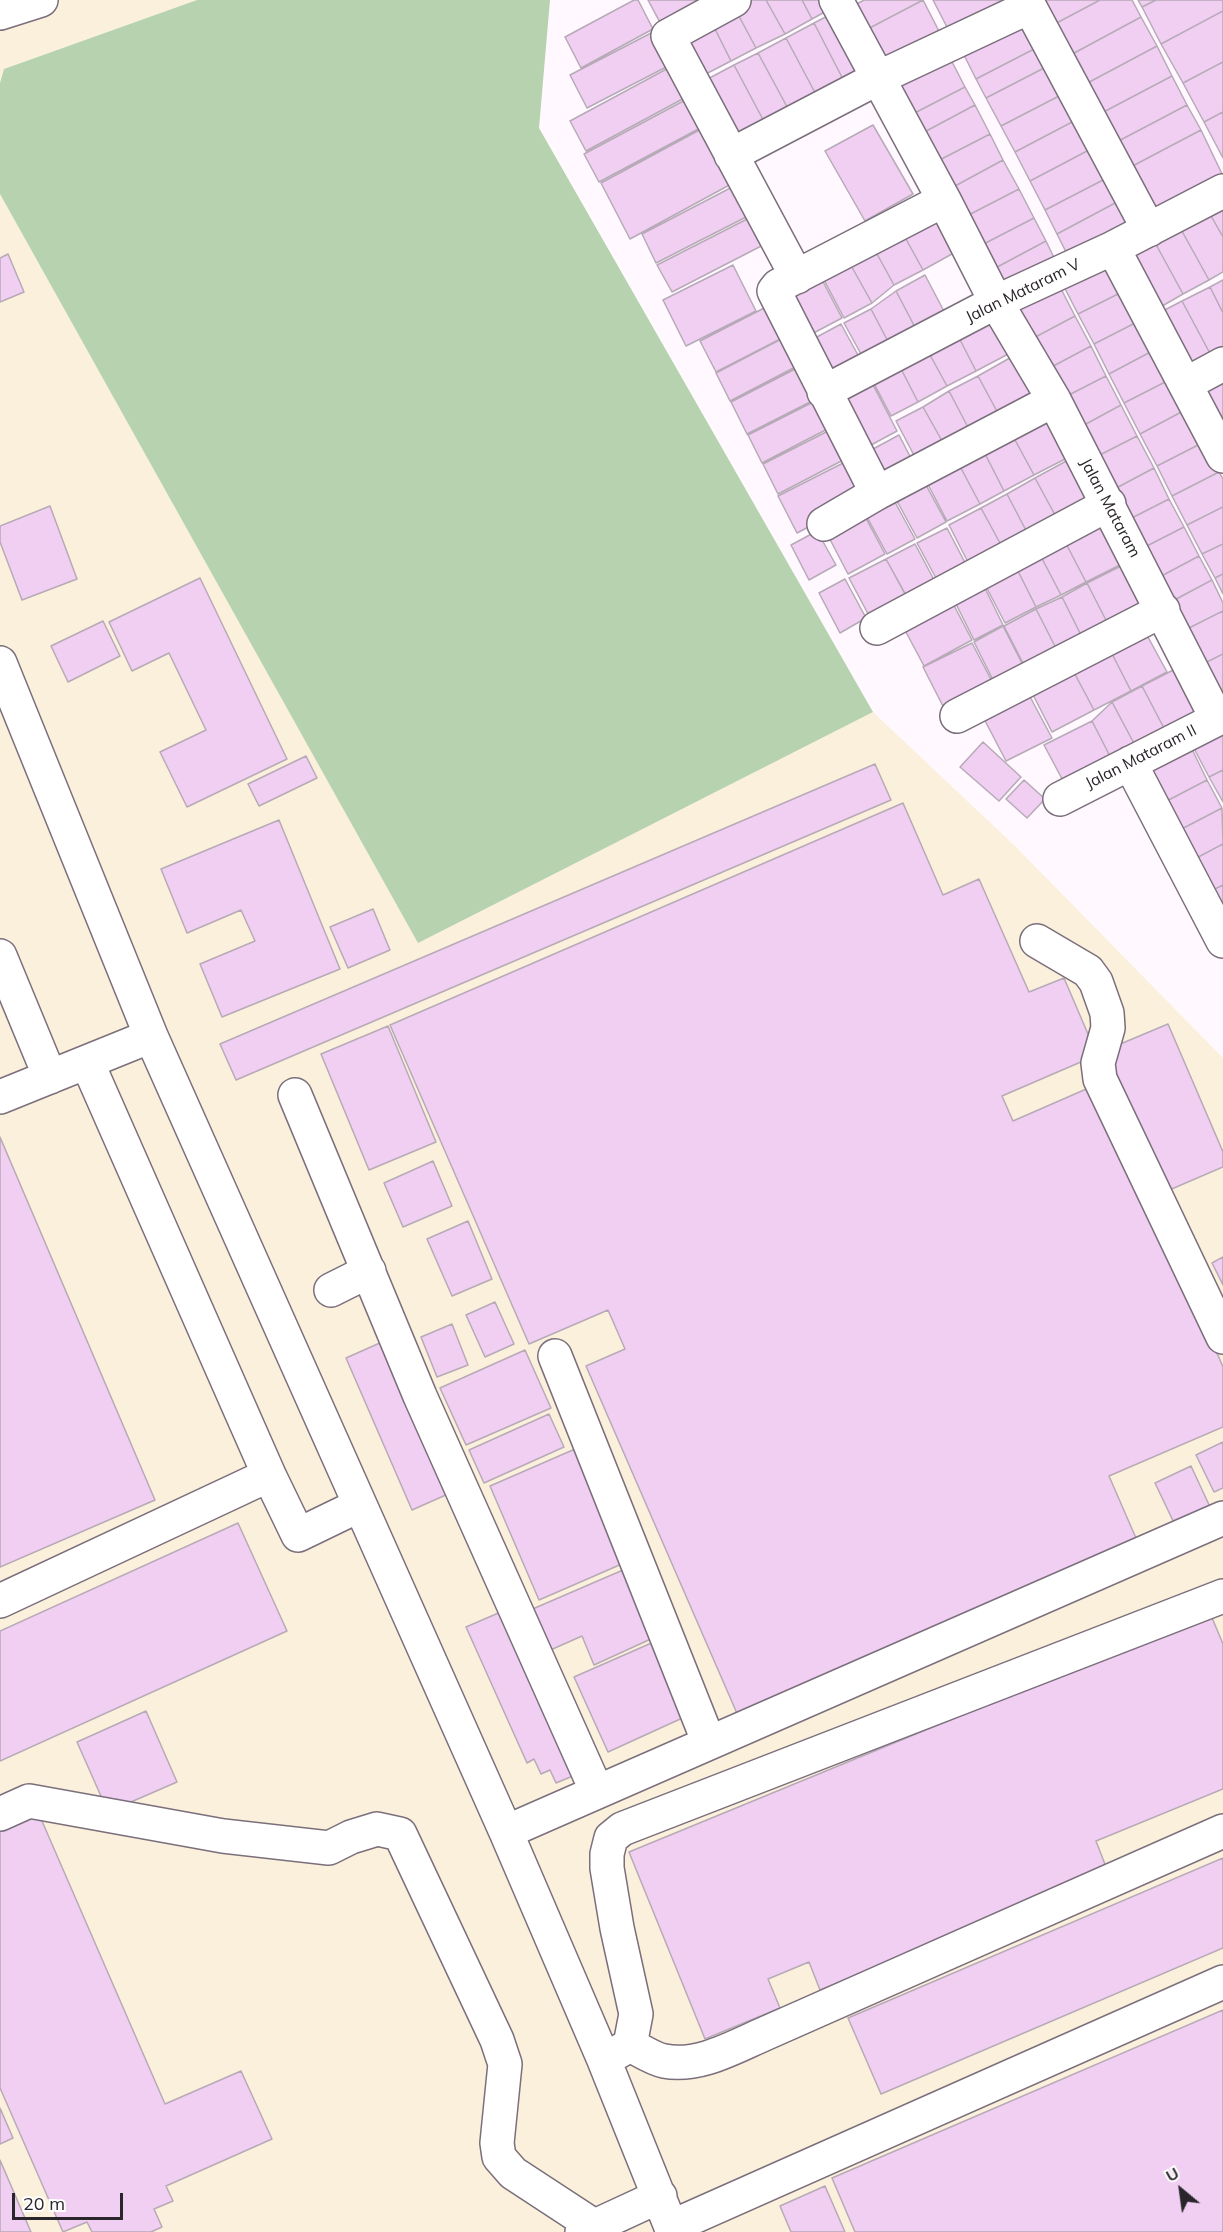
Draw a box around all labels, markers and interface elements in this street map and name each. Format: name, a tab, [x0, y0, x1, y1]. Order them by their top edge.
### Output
street label: Jalan Mataram V	[963, 255, 1083, 327]
street label: Jalan Mataram	[1076, 455, 1144, 561]
street label: Jalan Mataram II	[1082, 721, 1200, 793]
north arrow	[1151, 2160, 1211, 2220]
text: U	[1162, 2163, 1182, 2186]
scale bar	[15, 2181, 126, 2219]
text: 20 m	[23, 2192, 65, 2215]

